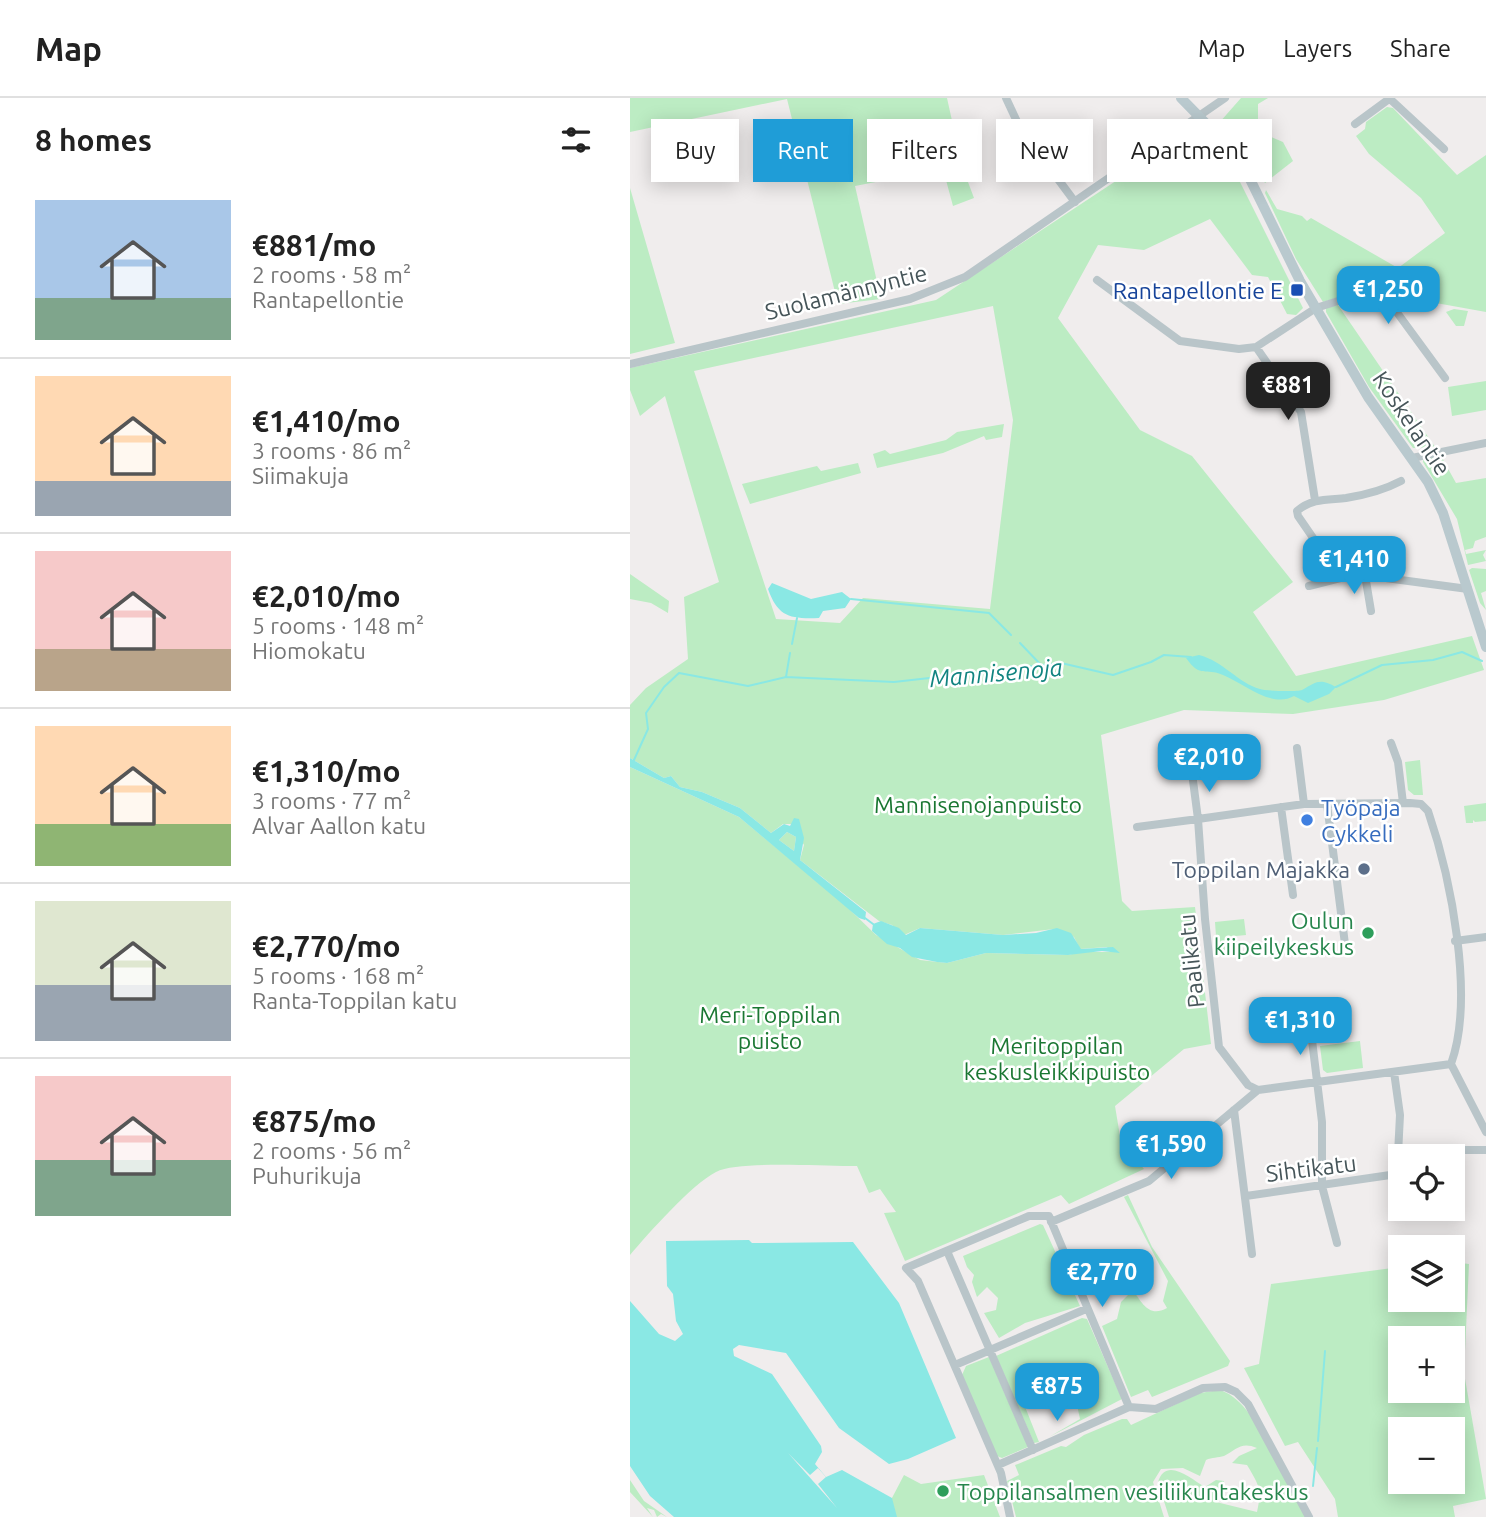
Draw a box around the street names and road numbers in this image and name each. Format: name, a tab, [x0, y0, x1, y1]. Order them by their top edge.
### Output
street label: Suolamännyntie	[763, 260, 929, 324]
street label: Koskelantie	[1368, 367, 1456, 479]
street label: Paalikatu	[1174, 913, 1208, 1009]
street label: Sihtikatu	[1264, 1150, 1358, 1186]

